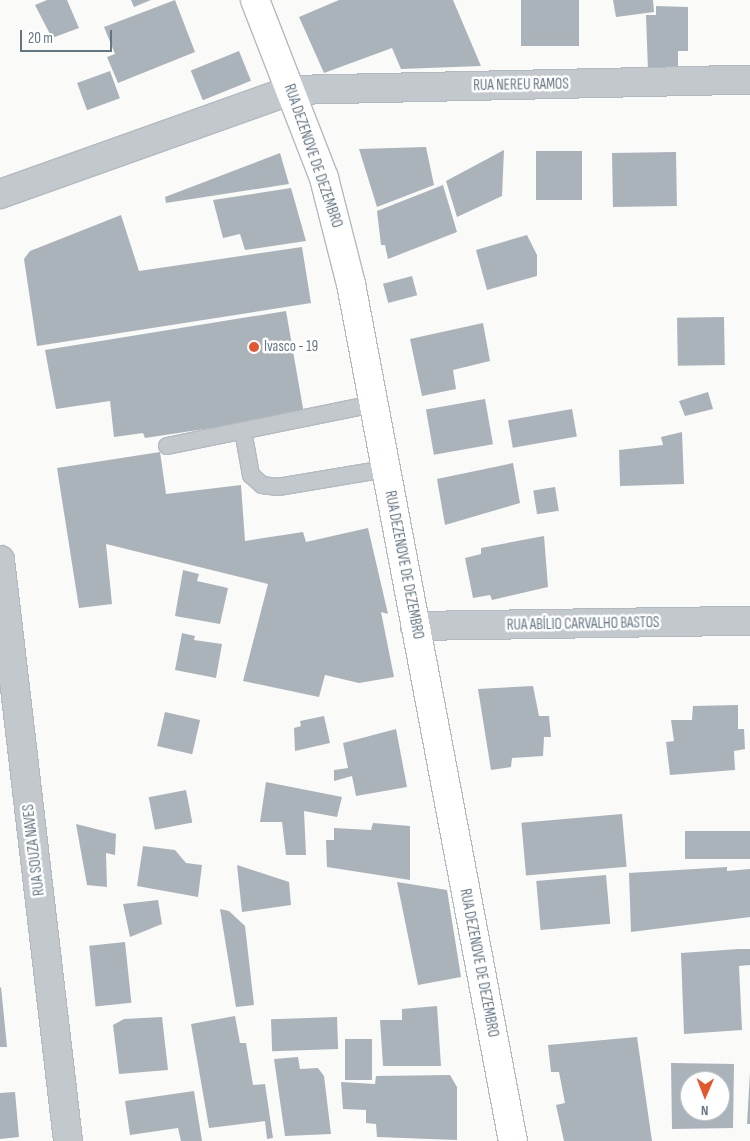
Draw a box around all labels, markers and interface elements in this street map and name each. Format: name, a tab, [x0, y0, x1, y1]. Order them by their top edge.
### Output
scale bar	[22, 20, 115, 52]
text: 20 m	[28, 29, 53, 48]
street label: RUA NEREU RAMOS	[473, 75, 569, 95]
street label: RUA DEZENOVE DE DEZEMBRO	[280, 82, 346, 230]
place label: Ivasco - 19	[264, 338, 318, 356]
marker: Ivasco - 19	[248, 341, 260, 353]
street label: RUA DEZENOVE DE DEZEMBRO	[381, 489, 427, 641]
street label: RUA ABÍLIO CARVALHO BASTOS	[507, 614, 659, 634]
street label: RUA SOUZA NAVES	[19, 803, 49, 897]
street label: RUA DEZENOVE DE DEZEMBRO	[456, 887, 502, 1039]
north arrow	[680, 1071, 730, 1121]
text: N	[701, 1102, 709, 1119]

